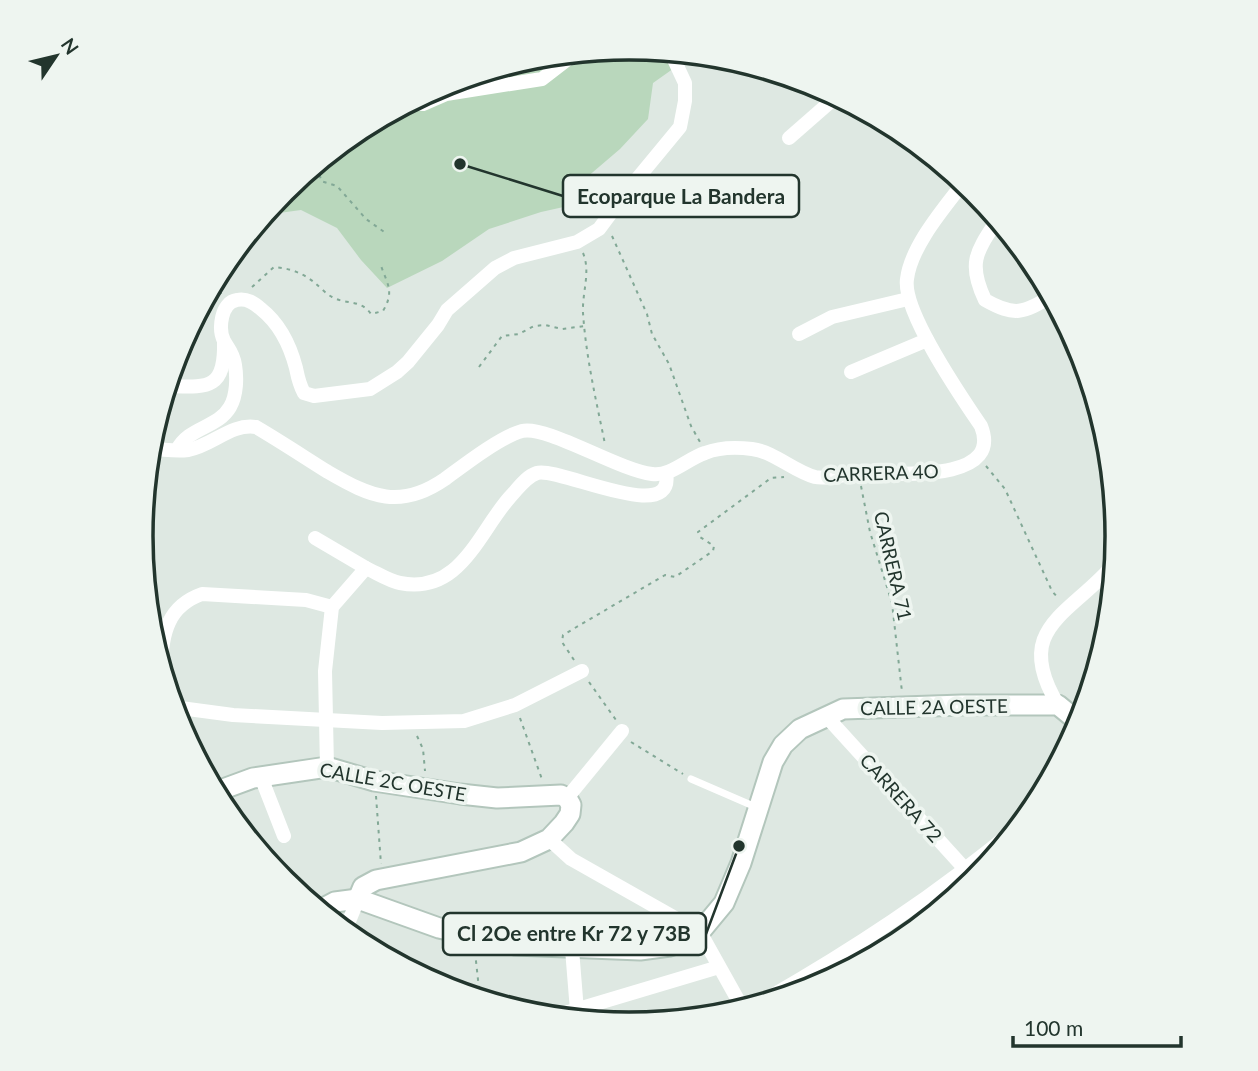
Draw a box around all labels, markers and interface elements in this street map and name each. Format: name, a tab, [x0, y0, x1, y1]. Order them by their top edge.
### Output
north arrow	[21, 21, 91, 91]
text: N	[57, 33, 84, 59]
callout: Ecoparque La Bandera	[563, 175, 799, 217]
text: Ecoparque La Bandera	[577, 183, 785, 208]
street label: CARRERA 4O	[823, 459, 939, 486]
street label: CARRERA 71	[870, 509, 917, 623]
street label: CALLE 2A OESTE	[860, 694, 1008, 719]
street label: CARRERA 72	[856, 749, 947, 847]
street label: CALLE 2C OESTE	[318, 757, 468, 806]
callout: Cl 2Oe entre Kr 72 y 73B	[443, 913, 706, 955]
text: Cl 2Oe entre Kr 72 y 73B	[457, 920, 691, 945]
scale bar	[1013, 1004, 1181, 1048]
text: 100 m	[1024, 1015, 1083, 1040]

